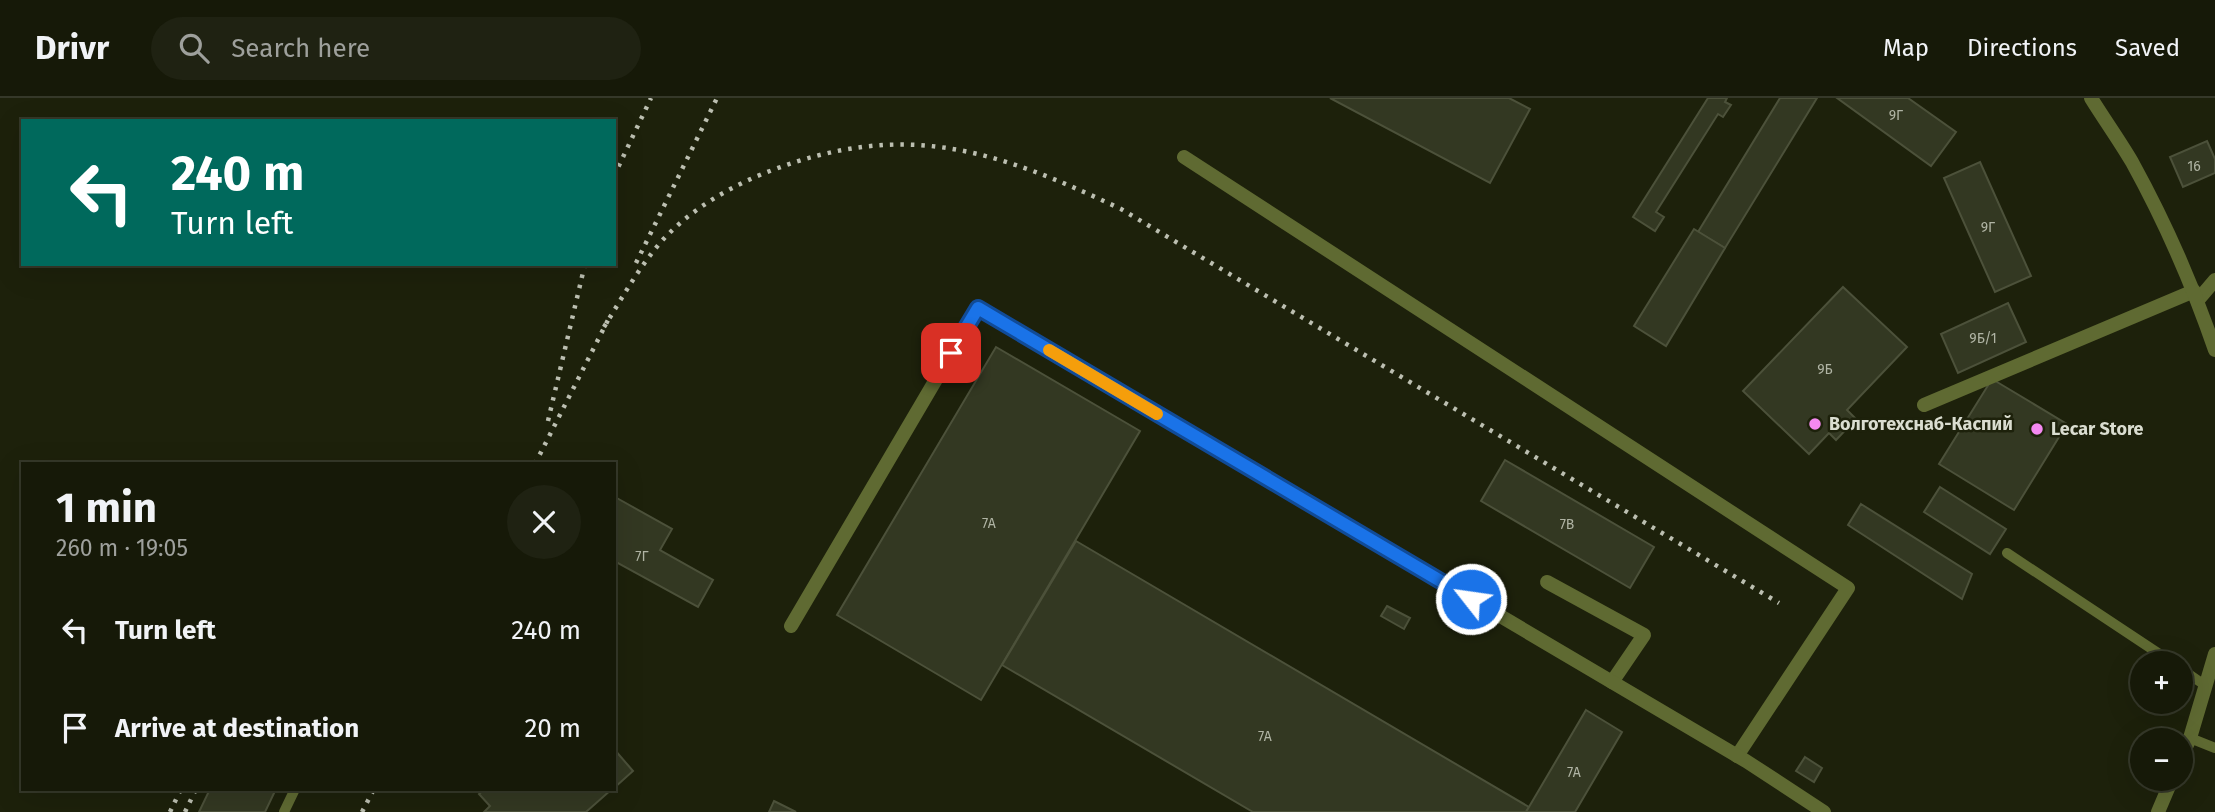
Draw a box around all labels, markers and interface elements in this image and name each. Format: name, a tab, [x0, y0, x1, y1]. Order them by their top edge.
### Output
search box	[151, 17, 641, 80]
text: Drivr	[35, 28, 109, 68]
icon: search	[175, 29, 213, 67]
text: Search here	[231, 33, 370, 64]
text: Map	[1883, 34, 1929, 62]
text: Directions	[1967, 34, 2077, 62]
text: Saved	[2115, 34, 2180, 62]
house number: 9Г	[1889, 107, 1903, 124]
text: 240 m	[171, 144, 304, 203]
icon: left	[56, 147, 147, 238]
house number: 16	[2187, 158, 2201, 175]
text: Turn left	[171, 204, 293, 242]
house number: 9Г	[1981, 219, 1995, 236]
pin	[921, 323, 981, 383]
house number: 9Б/1	[1969, 330, 1997, 347]
icon: arrive	[932, 334, 970, 372]
house number: 9Б	[1817, 361, 1833, 378]
place label: Волготехснаб-Каспий	[1829, 413, 2013, 435]
marker: Волготехснаб-Каспий	[1807, 416, 1823, 432]
place label: Lecar Store	[2051, 418, 2144, 440]
marker: Lecar Store	[2029, 421, 2045, 437]
text: 1 min	[56, 483, 157, 533]
button: close	[507, 485, 581, 559]
house number: 7А	[982, 515, 996, 532]
house number: 7В	[1560, 516, 1574, 533]
text: 260 m · 19:05	[56, 534, 188, 562]
house number: 7Г	[635, 548, 649, 565]
position arrow	[1434, 562, 1508, 636]
icon: left	[56, 611, 94, 649]
text: Turn left	[115, 615, 216, 646]
text: 240 m	[511, 615, 581, 646]
map controls	[2130, 651, 2193, 791]
button: +	[2130, 651, 2193, 714]
icon: arrive	[56, 709, 94, 747]
text: Arrive at destination	[115, 713, 359, 744]
text: 20 m	[524, 713, 581, 744]
house number: 7А	[1258, 728, 1272, 745]
button: −	[2130, 728, 2193, 791]
house number: 7А	[1567, 764, 1581, 781]

